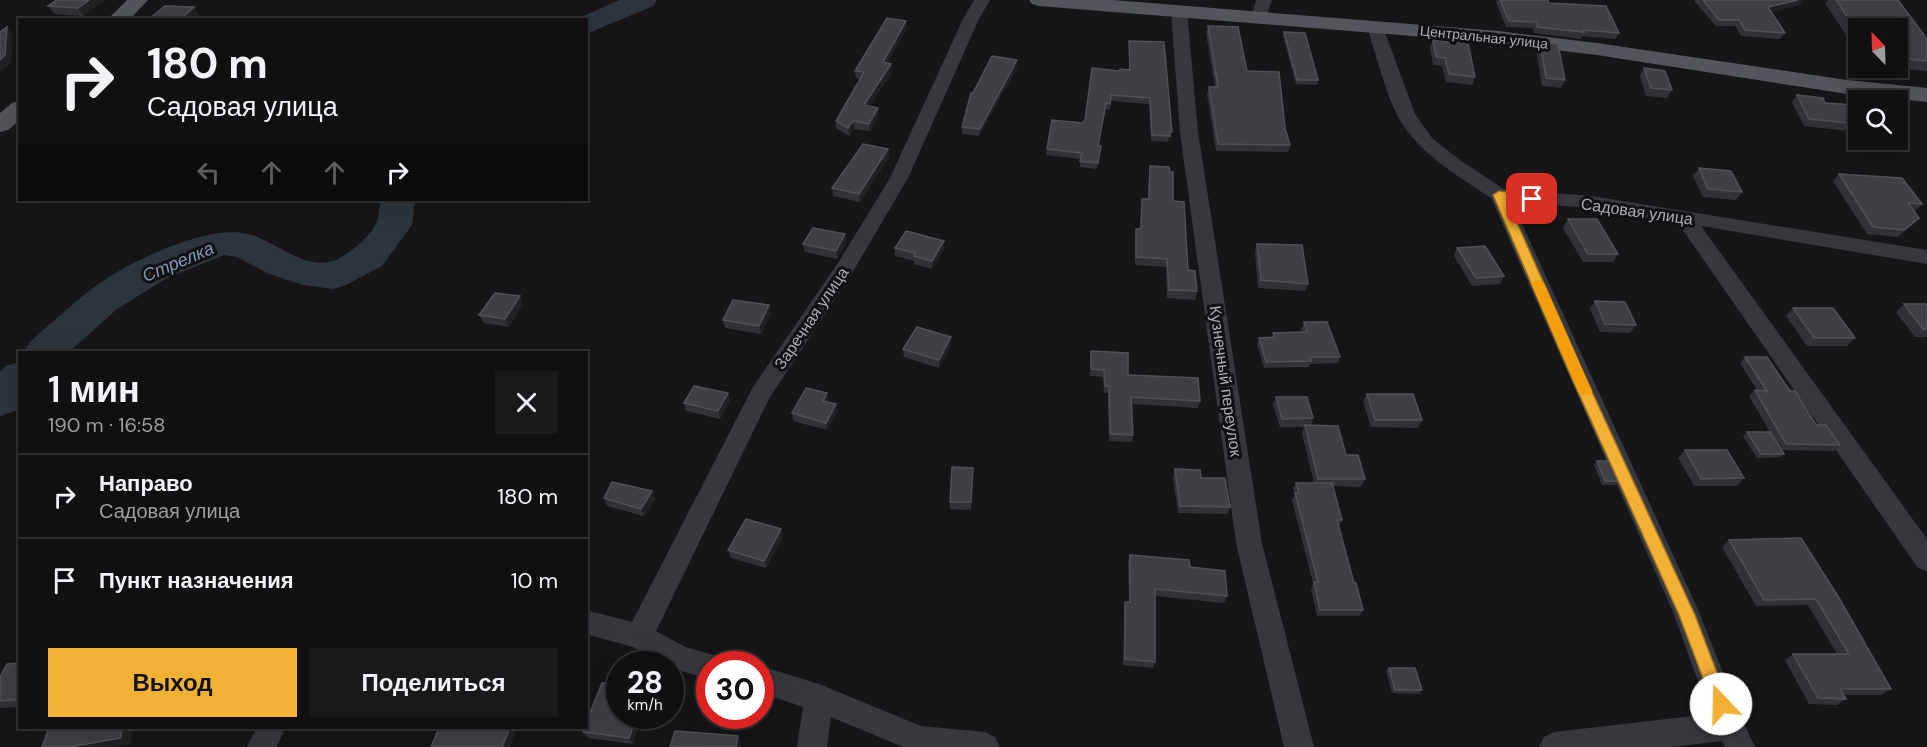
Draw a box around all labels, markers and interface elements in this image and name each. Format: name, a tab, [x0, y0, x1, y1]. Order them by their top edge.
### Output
north arrow	[1848, 18, 1908, 78]
map controls	[1848, 18, 1908, 150]
street label: Центральная улица	[1419, 21, 1549, 53]
text: 180 m	[147, 36, 268, 91]
icon: right	[48, 42, 126, 120]
text: Садовая улица	[147, 89, 338, 124]
button: search	[1848, 90, 1908, 150]
icon: left	[192, 156, 225, 189]
icon: ahead	[255, 156, 288, 189]
icon: ahead	[318, 156, 351, 189]
icon: right	[381, 156, 414, 189]
pin	[1506, 173, 1557, 224]
icon: arrive	[1515, 182, 1548, 215]
street label: Садовая улица	[1580, 193, 1694, 230]
water label: Стрелка	[138, 236, 218, 288]
street label: Заречная улица	[769, 263, 853, 373]
street label: Кузнечный переулок	[1205, 304, 1247, 459]
text: 1 мин	[48, 366, 140, 413]
button: close	[495, 371, 558, 434]
text: 190 m · 16:58	[48, 412, 165, 438]
text: Направо	[99, 469, 193, 498]
icon: right	[48, 480, 81, 513]
text: 180 m	[497, 482, 558, 511]
text: Садовая улица	[99, 498, 240, 524]
icon: arrive	[48, 564, 81, 597]
text: Пункт назначения	[99, 566, 294, 595]
text: 10 m	[511, 566, 558, 595]
button: Выход	[48, 648, 297, 717]
button: Поделиться	[309, 648, 558, 717]
speed limit sign: 30	[696, 651, 774, 729]
text: 28	[627, 663, 663, 702]
position arrow	[1689, 672, 1753, 736]
text: km/h	[627, 695, 663, 715]

